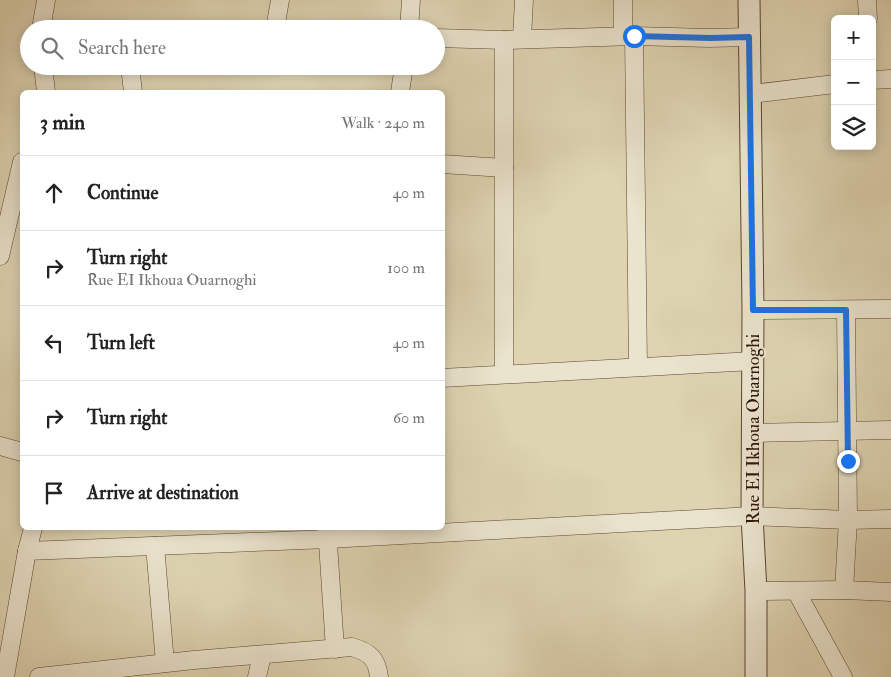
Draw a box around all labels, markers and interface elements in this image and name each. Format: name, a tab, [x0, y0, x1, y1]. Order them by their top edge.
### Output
map controls	[831, 15, 876, 150]
button: +	[831, 15, 876, 60]
search box	[20, 20, 445, 75]
route start	[623, 25, 646, 48]
icon: search	[38, 34, 66, 62]
text: Search here	[78, 36, 166, 60]
button: −	[831, 60, 876, 105]
button: layers	[831, 105, 876, 150]
text: 3 min	[40, 109, 85, 136]
text: Walk · 240 m	[341, 113, 425, 133]
icon: ahead	[40, 179, 68, 207]
text: Continue	[87, 181, 158, 205]
text: 40 m	[392, 183, 425, 203]
text: Turn right	[87, 246, 167, 270]
icon: right	[40, 254, 68, 282]
text: 100 m	[387, 258, 425, 278]
text: Rue EI Ikhoua Ouarnoghi	[87, 270, 257, 290]
icon: left	[40, 329, 68, 357]
text: Turn left	[87, 331, 155, 355]
text: 40 m	[392, 333, 425, 353]
street label: Rue EI Ikhoua Ouarnoghi	[742, 333, 765, 524]
icon: right	[40, 404, 68, 432]
text: Turn right	[87, 406, 167, 430]
text: 60 m	[393, 408, 425, 428]
route end	[837, 450, 860, 473]
icon: arrive	[40, 479, 68, 507]
text: Arrive at destination	[87, 481, 239, 505]

